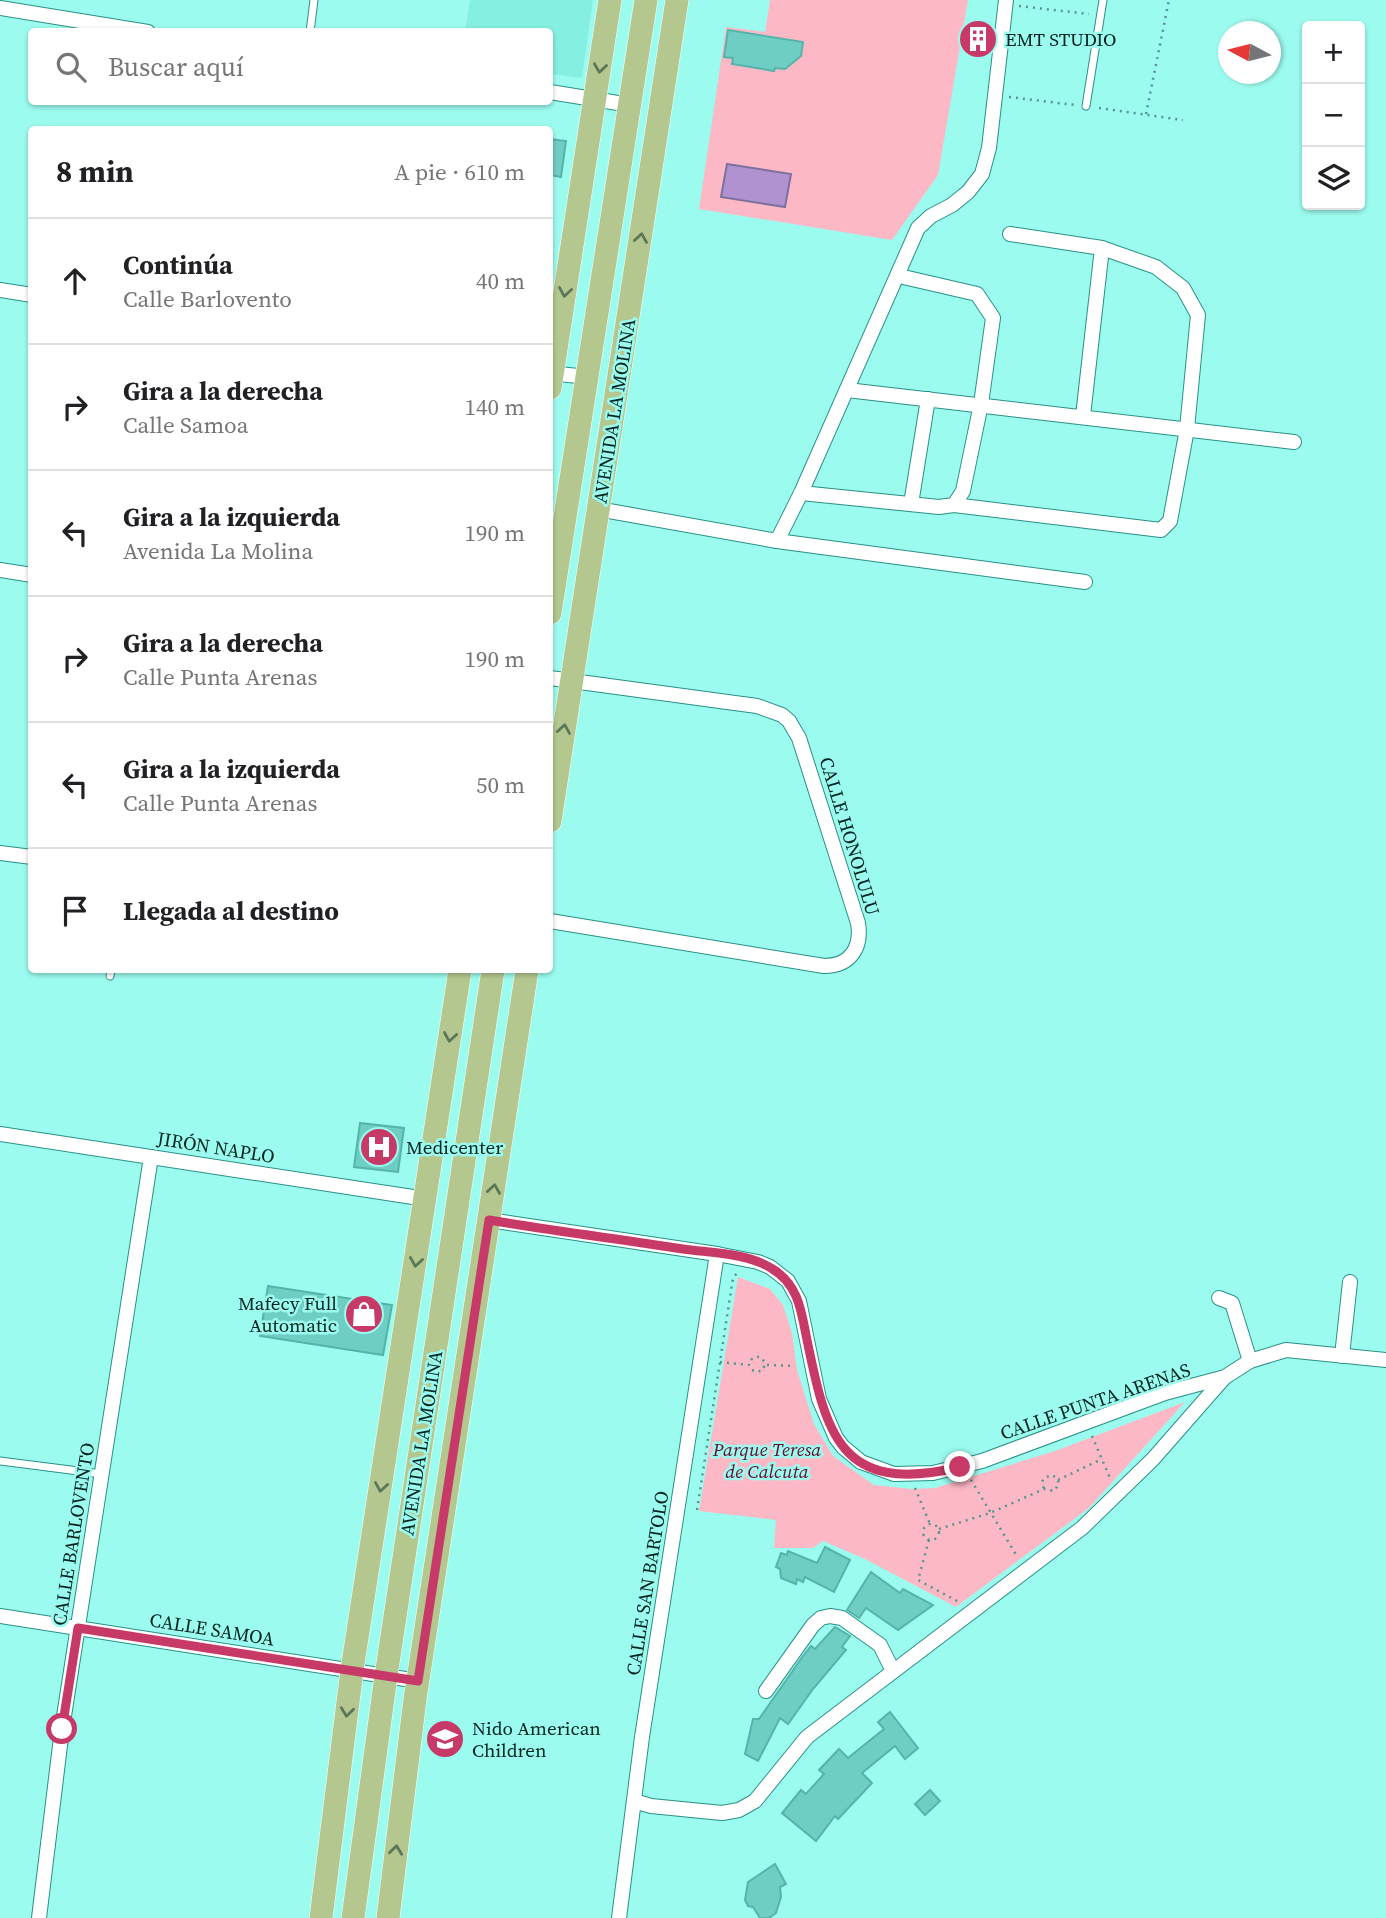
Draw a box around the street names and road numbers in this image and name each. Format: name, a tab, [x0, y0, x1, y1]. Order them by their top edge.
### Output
street label: AVENIDA LA MOLINA	[587, 316, 642, 505]
street label: CALLE HONOLULU	[814, 754, 887, 919]
street label: JIRÓN NAPLO	[154, 1125, 277, 1169]
street label: AVENIDA LA MOLINA	[394, 1348, 449, 1537]
street label: CALLE PUNTA ARENAS	[996, 1356, 1194, 1446]
street label: CALLE BARLOVENTO	[46, 1441, 100, 1627]
street label: CALLE SAN BARTOLO	[620, 1489, 674, 1677]
street label: CALLE SAMOA	[148, 1606, 277, 1652]

